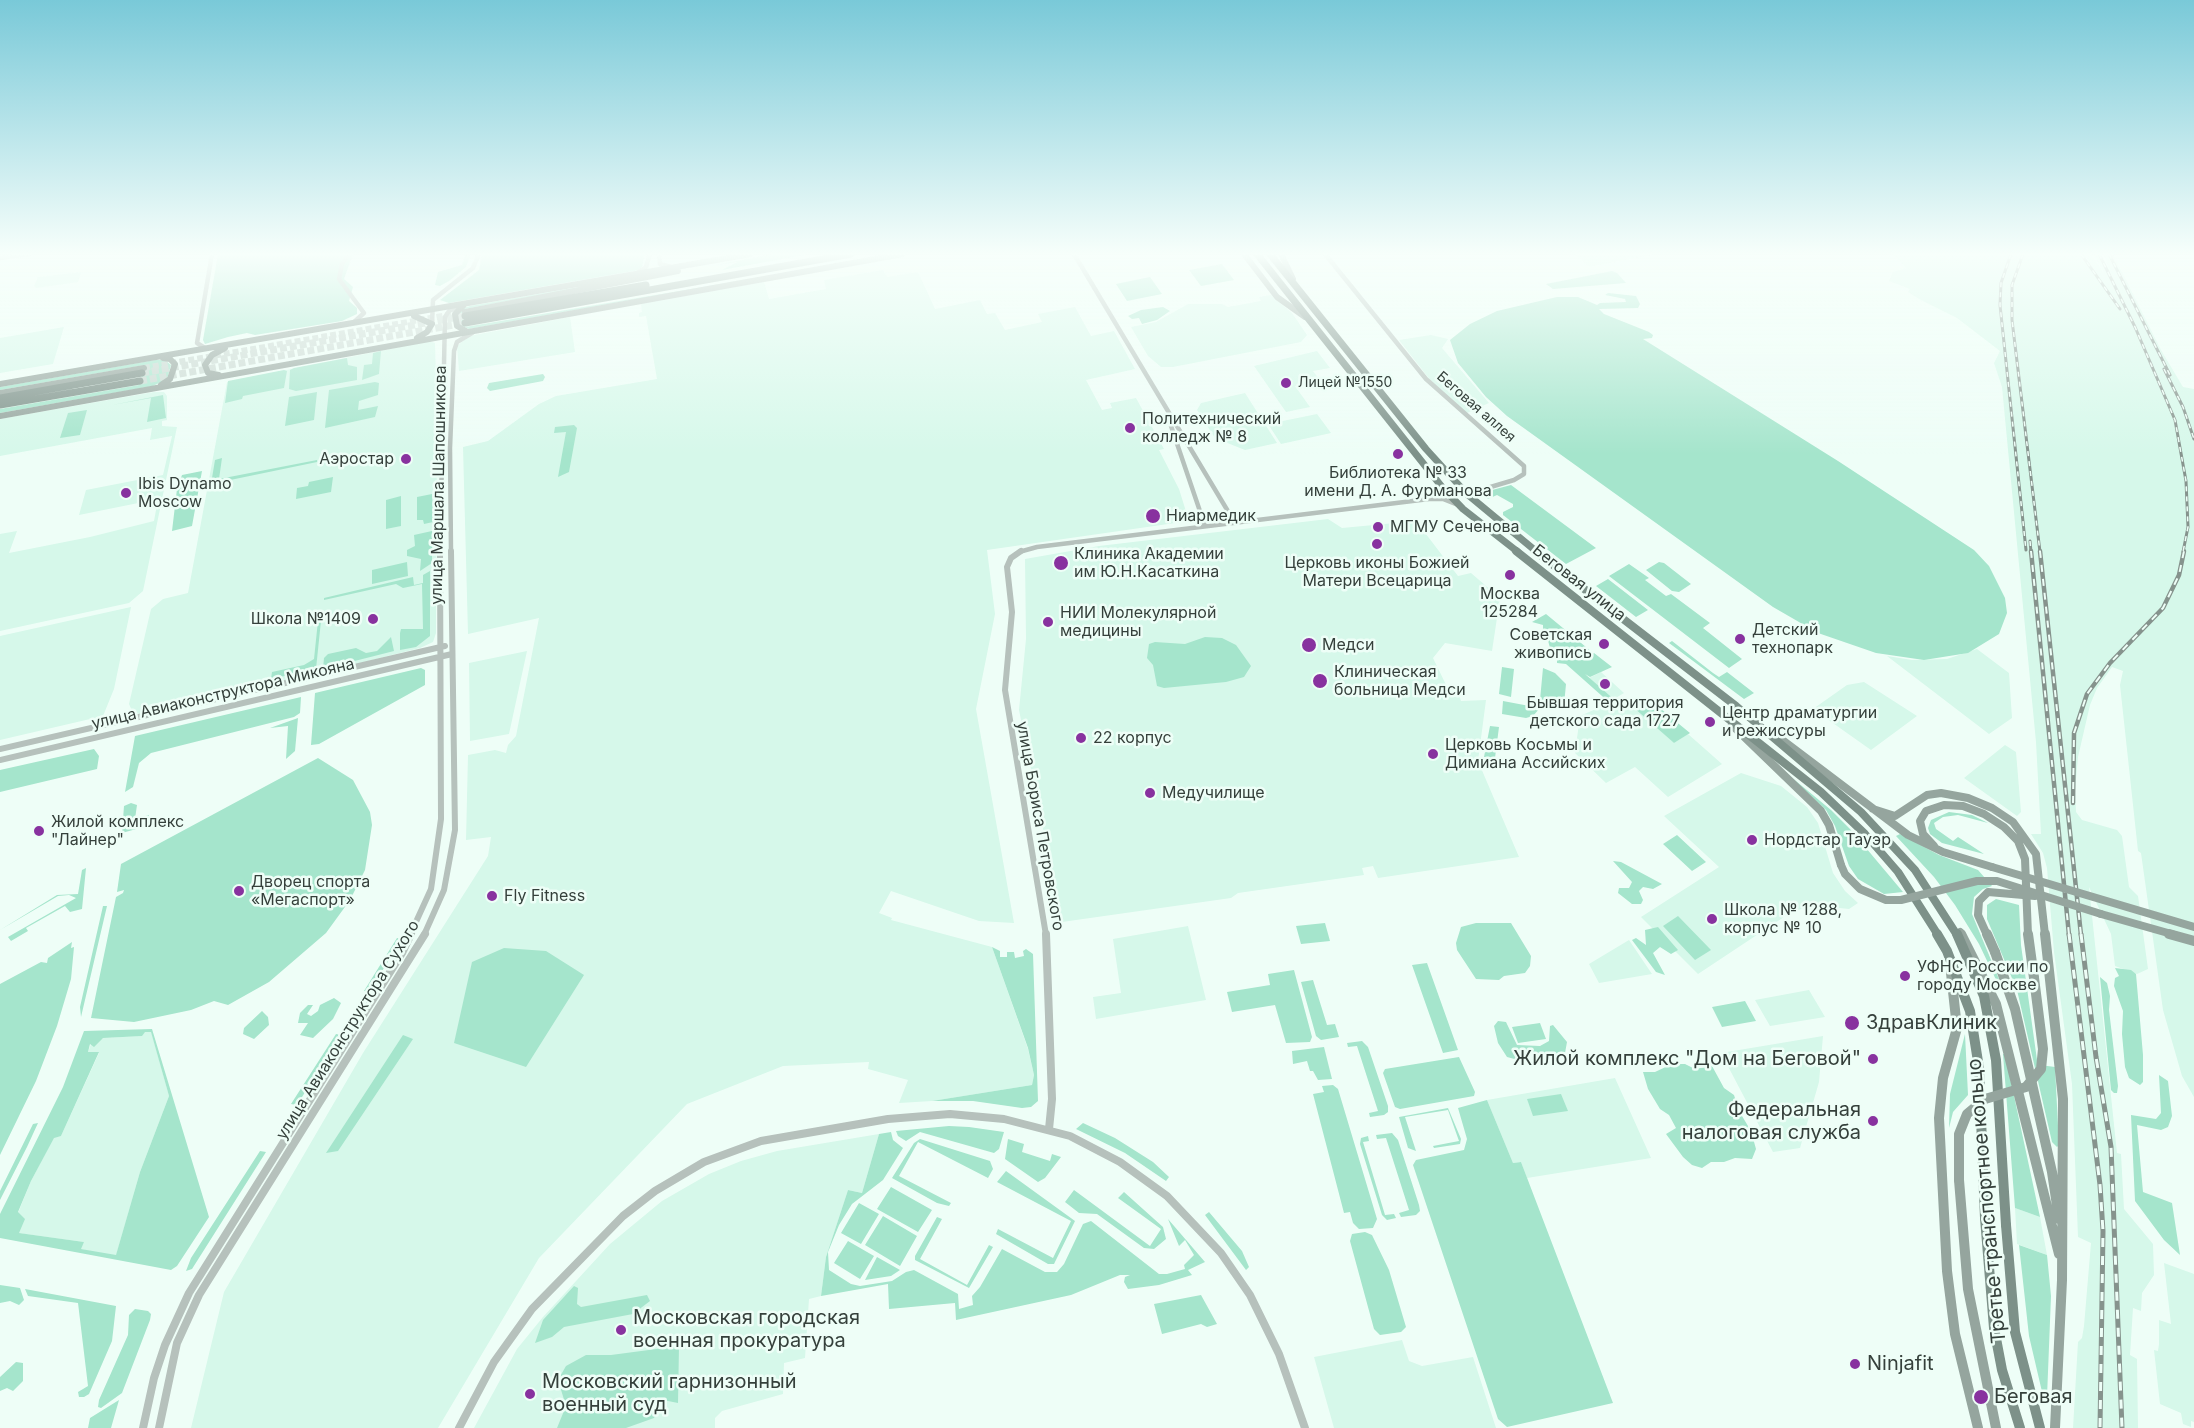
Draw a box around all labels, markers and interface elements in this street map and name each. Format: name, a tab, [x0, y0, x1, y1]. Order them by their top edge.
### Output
street label: улица Маршала Шапошникова	[427, 365, 451, 605]
street label: Беговая аллея	[1433, 368, 1519, 446]
place label: Лицей №1550	[1298, 375, 1392, 391]
marker: Лицей №1550	[1279, 376, 1293, 390]
place label: Политехнический колледж № 8	[1142, 409, 1281, 447]
marker: Политехнический колледж № 8	[1123, 421, 1137, 435]
marker: Библиотека № 33 имени Д. А. Фурманова	[1391, 447, 1405, 461]
place label: Аэростар	[319, 449, 394, 469]
marker: Аэростар	[399, 452, 413, 466]
place label: Библиотека № 33 имени Д. А. Фурманова	[1304, 463, 1492, 501]
place label: Ibis Dynamo Moscow	[138, 474, 231, 512]
marker: Ibis Dynamo Moscow	[119, 486, 133, 500]
place label: Ниармедик	[1166, 506, 1256, 526]
marker: Ниармедик	[1144, 507, 1162, 525]
place label: МГМУ Сеченова	[1390, 517, 1520, 537]
marker: МГМУ Сеченова	[1371, 520, 1385, 534]
marker: Церковь иконы Божией Матери Всецарица	[1370, 537, 1384, 551]
street label: Беговая улица	[1529, 541, 1629, 625]
place label: Клиника Академии им Ю.Н.Касаткина	[1074, 544, 1224, 582]
place label: Церковь иконы Божией Матери Всецарица	[1285, 553, 1469, 591]
marker: Клиника Академии им Ю.Н.Касаткина	[1052, 554, 1070, 572]
marker: Москва 125284	[1503, 568, 1517, 582]
place label: Москва 125284	[1480, 584, 1540, 622]
place label: НИИ Молекулярной медицины	[1060, 603, 1216, 641]
place label: Школа №1409	[251, 609, 361, 629]
marker: Школа №1409	[366, 612, 380, 626]
marker: НИИ Молекулярной медицины	[1041, 615, 1055, 629]
place label: Детский технопарк	[1752, 620, 1833, 658]
place label: Советская живопись	[1510, 625, 1592, 663]
marker: Детский технопарк	[1733, 632, 1747, 646]
place label: Медси	[1322, 635, 1374, 655]
marker: Медси	[1300, 636, 1318, 654]
marker: Советская живопись	[1597, 637, 1611, 651]
street label: улица Авиаконструктора Микояна	[90, 654, 356, 734]
place label: Клиническая больница Медси	[1334, 662, 1466, 700]
marker: Клиническая больница Медси	[1311, 672, 1329, 690]
marker: Бывшая территория детского сада 1727	[1598, 677, 1612, 691]
place label: Бывшая территория детского сада 1727	[1526, 693, 1684, 731]
place label: Центр драматургии и режиссуры	[1722, 703, 1877, 741]
marker: Центр драматургии и режиссуры	[1703, 715, 1717, 729]
street label: улица Бориса Петровского	[1012, 720, 1068, 932]
place label: 22 корпус	[1093, 728, 1172, 748]
marker: 22 корпус	[1074, 731, 1088, 745]
place label: Церковь Косьмы и Димиана Ассийских	[1445, 735, 1606, 773]
marker: Церковь Косьмы и Димиана Ассийских	[1426, 747, 1440, 761]
place label: Медучилище	[1162, 783, 1265, 803]
marker: Медучилище	[1143, 786, 1157, 800]
place label: Жилой комплекс "Лайнер"	[51, 812, 184, 850]
marker: Жилой комплекс "Лайнер"	[32, 824, 46, 838]
place label: Нордстар Тауэр	[1764, 830, 1891, 850]
marker: Нордстар Тауэр	[1745, 833, 1759, 847]
place label: Дворец спорта «Мегаспорт»	[251, 872, 370, 910]
marker: Дворец спорта «Мегаспорт»	[232, 884, 246, 898]
place label: Fly Fitness	[504, 886, 585, 906]
marker: Fly Fitness	[485, 889, 499, 903]
place label: Школа № 1288, корпус № 10	[1724, 900, 1842, 938]
marker: Школа № 1288, корпус № 10	[1705, 912, 1719, 926]
street label: улица Авиаконструктора Сухого	[272, 917, 424, 1143]
place label: УФНС России по городу Москве	[1917, 957, 2048, 995]
marker: УФНС России по городу Москве	[1898, 969, 1912, 983]
place label: ЗдравКлиник	[1866, 1011, 1997, 1035]
marker: ЗдравКлиник	[1843, 1014, 1861, 1032]
place label: Жилой комплекс "Дом на Беговой"	[1513, 1047, 1861, 1071]
marker: Жилой комплекс "Дом на Беговой"	[1866, 1052, 1880, 1066]
street label: Третье транспортное кольцо	[1963, 1057, 2011, 1345]
place label: Федеральная налоговая служба	[1682, 1098, 1861, 1145]
marker: Федеральная налоговая служба	[1866, 1114, 1880, 1128]
place label: Московская городская военная прокуратура	[633, 1306, 860, 1353]
marker: Московская городская военная прокуратура	[614, 1323, 628, 1337]
place label: Ninjafit	[1867, 1352, 1934, 1376]
marker: Ninjafit	[1848, 1357, 1862, 1371]
place label: Московский гарнизонный военный суд	[542, 1370, 797, 1417]
place label: Беговая	[1994, 1385, 2073, 1409]
marker: Московский гарнизонный военный суд	[523, 1387, 537, 1401]
marker: Беговая	[1972, 1388, 1990, 1406]

